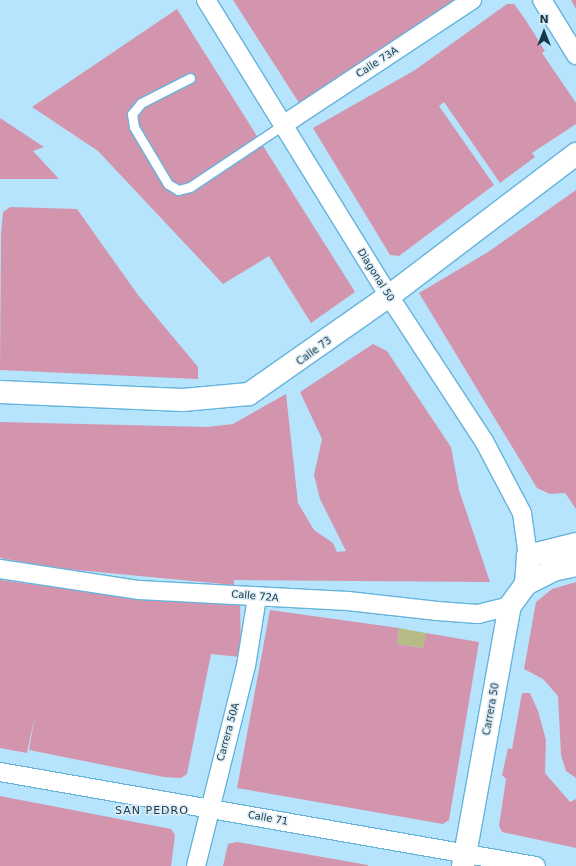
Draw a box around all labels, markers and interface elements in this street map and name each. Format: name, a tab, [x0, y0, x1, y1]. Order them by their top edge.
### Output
north arrow	[524, 12, 564, 52]
text: N	[539, 13, 549, 26]
street label: Calle 73A	[354, 44, 400, 80]
street label: Diagonal 50	[355, 246, 397, 304]
street label: Calle 73	[294, 334, 334, 368]
street label: Calle 72A	[231, 588, 279, 604]
street label: Carrera 50	[480, 682, 502, 736]
street label: Carrera 50A	[214, 701, 242, 763]
district label: SAN PEDRO	[115, 804, 189, 818]
street label: Calle 71	[247, 809, 289, 827]

